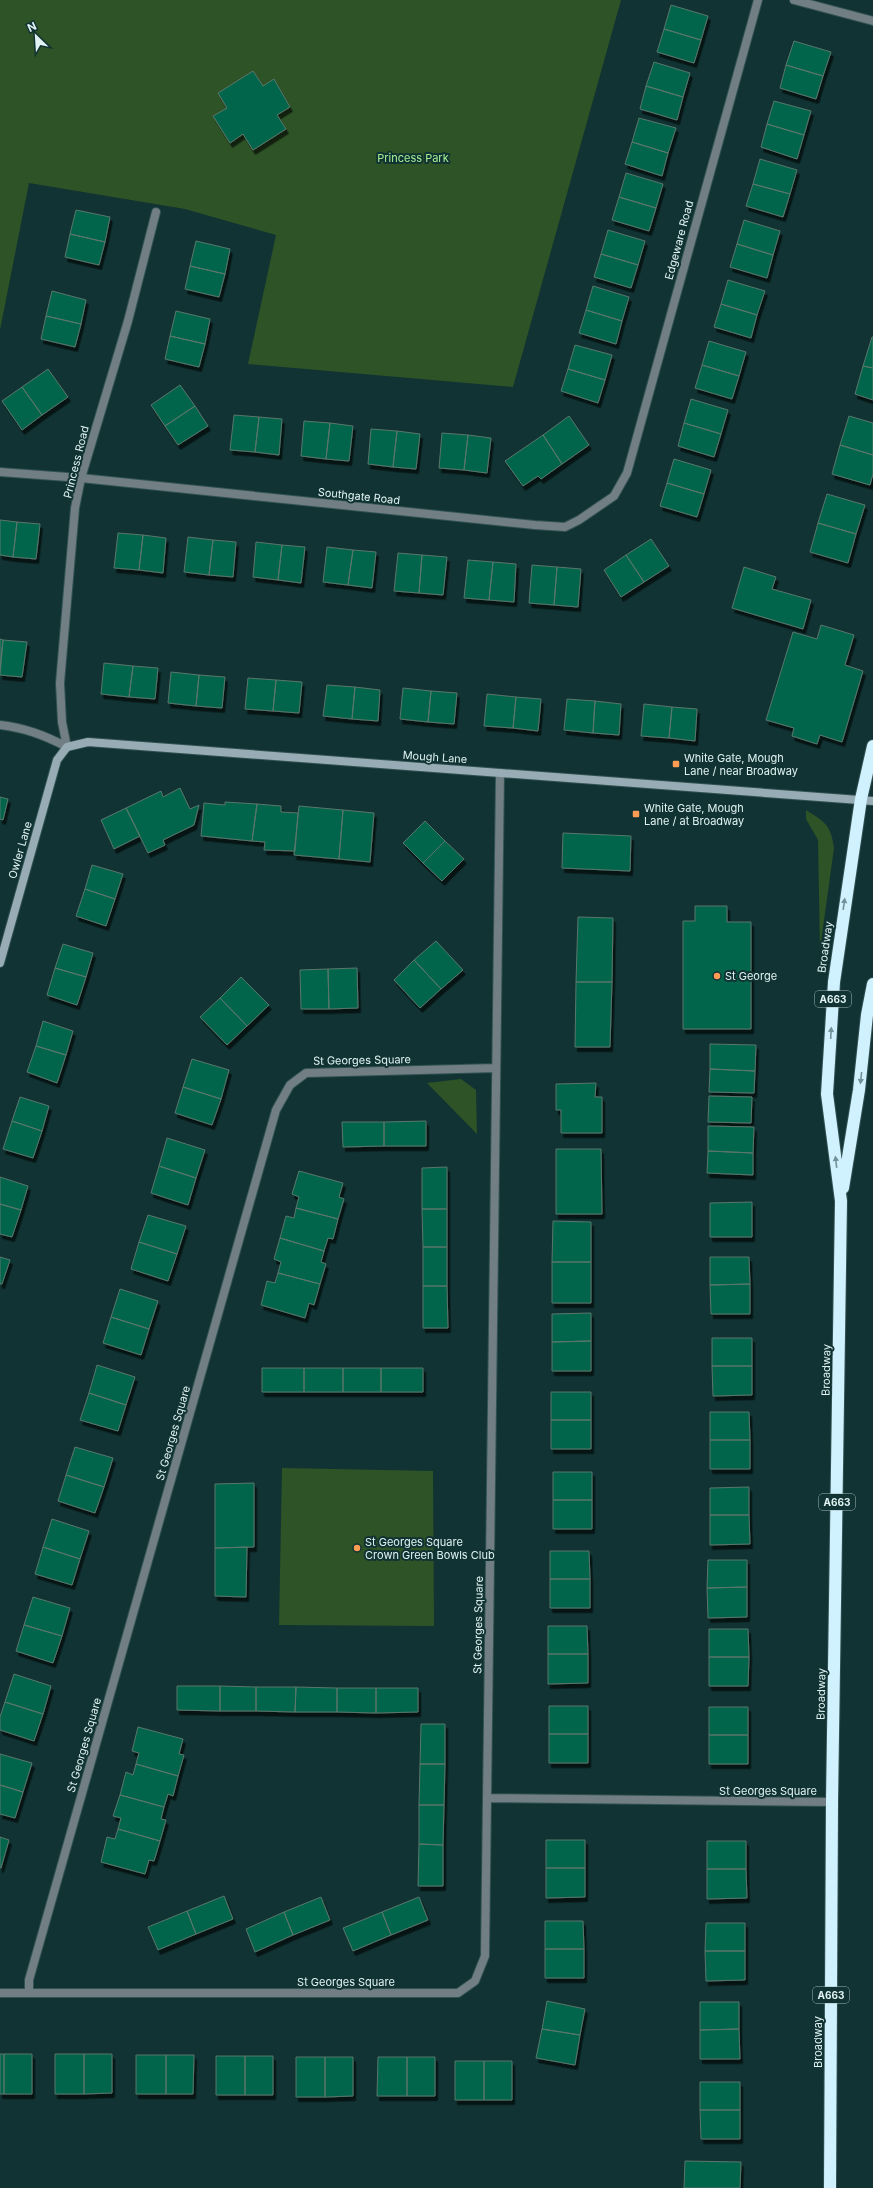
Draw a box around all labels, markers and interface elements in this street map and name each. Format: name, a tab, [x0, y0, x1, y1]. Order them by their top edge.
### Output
north arrow	[16, 16, 56, 56]
text: N	[25, 19, 39, 35]
park label: Princess Park	[377, 151, 449, 165]
street label: Edgeware Road	[662, 199, 696, 281]
street label: Princess Road	[60, 424, 92, 500]
street label: Southgate Road	[317, 485, 401, 507]
street label: Mough Lane	[402, 748, 468, 766]
place label: White Gate, Mough Lane / near Broadway	[684, 751, 798, 778]
marker: White Gate, Mough Lane / near Broadway	[671, 759, 681, 769]
place label: White Gate, Mough Lane / at Broadway	[644, 801, 744, 828]
marker: White Gate, Mough Lane / at Broadway	[631, 809, 641, 819]
street label: Owler Lane	[5, 820, 35, 880]
one-way arrow	[841, 898, 847, 910]
street label: Broadway	[814, 920, 836, 974]
place label: St George	[725, 969, 777, 983]
marker: St George	[712, 971, 722, 981]
road number: A663	[815, 991, 851, 1007]
one-way arrow	[827, 1027, 834, 1039]
street label: St Georges Square	[313, 1052, 411, 1068]
one-way arrow	[857, 1072, 864, 1084]
one-way arrow	[833, 1156, 839, 1168]
street label: Broadway	[819, 1344, 833, 1396]
street label: St Georges Square	[153, 1384, 193, 1482]
road number: A663	[819, 1494, 855, 1510]
place label: St Georges Square Crown Green Bowls Club	[365, 1535, 495, 1562]
marker: St Georges Square Crown Green Bowls Club	[352, 1543, 362, 1553]
street label: St Georges Square	[470, 1576, 486, 1674]
street label: Broadway	[814, 1668, 828, 1720]
street label: St Georges Square	[64, 1696, 104, 1794]
street label: St Georges Square	[719, 1784, 817, 1798]
street label: St Georges Square	[297, 1975, 395, 1989]
road number: A663	[813, 1987, 849, 2003]
street label: Broadway	[811, 2016, 825, 2068]

